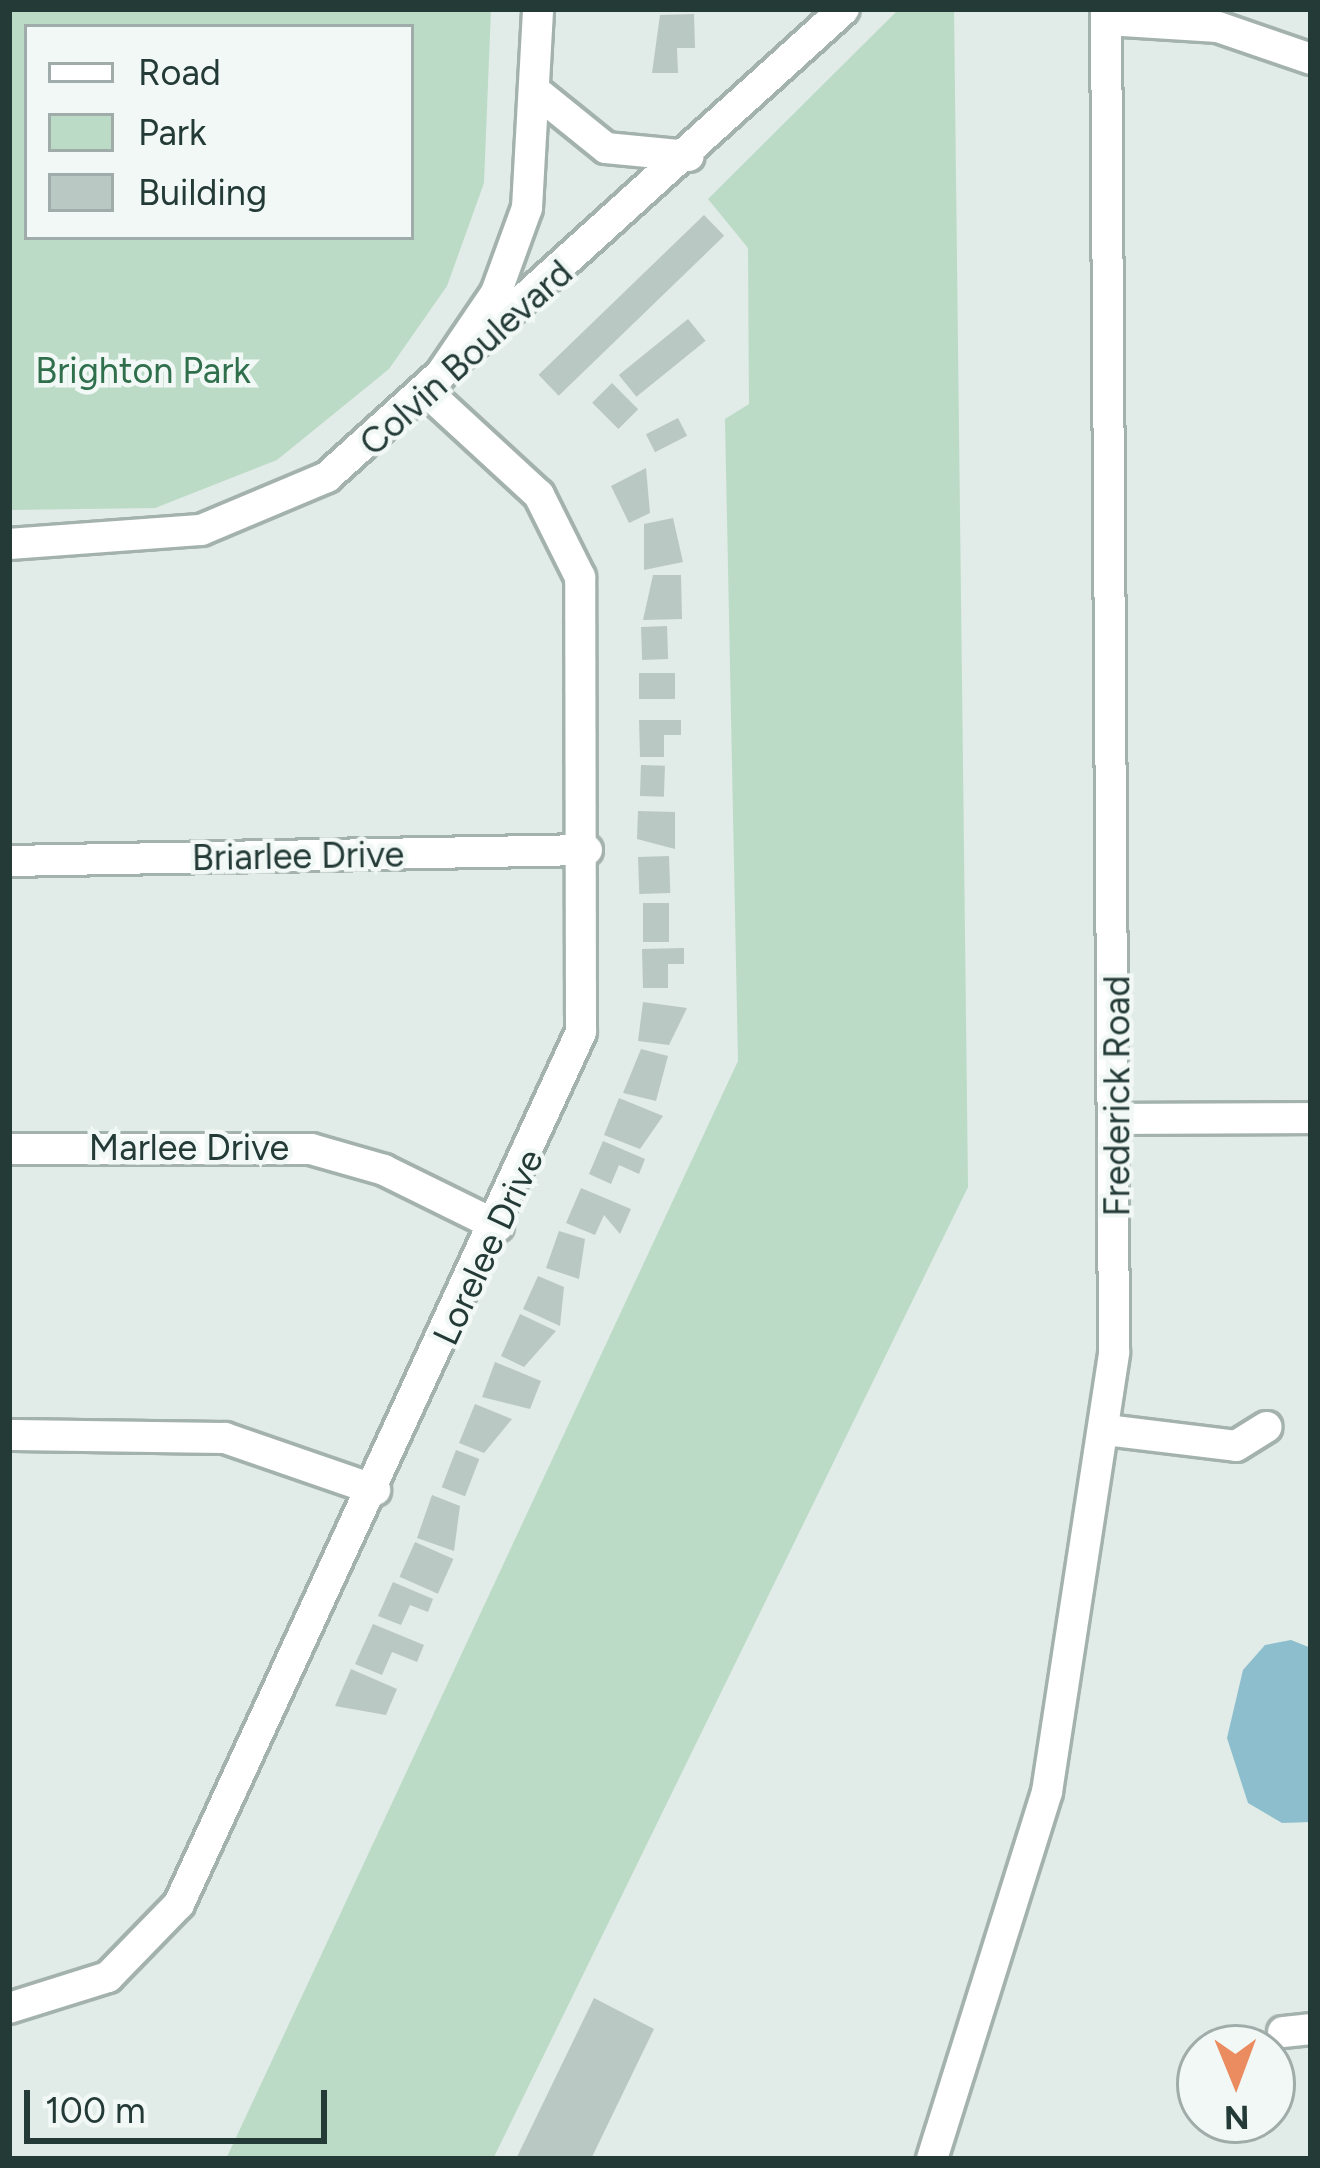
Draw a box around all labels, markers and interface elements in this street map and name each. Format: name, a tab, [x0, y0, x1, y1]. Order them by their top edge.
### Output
legend	[24, 24, 414, 240]
text: Road	[138, 51, 221, 94]
text: Park	[138, 111, 206, 154]
text: Building	[138, 171, 267, 214]
street label: Colvin Boulevard	[351, 251, 581, 465]
park label: Brighton Park	[35, 349, 251, 393]
street label: Briarlee Drive	[191, 833, 405, 879]
street label: Frederick Road	[1095, 976, 1139, 1216]
street label: Marlee Drive	[89, 1126, 289, 1170]
street label: Lorelee Drive	[424, 1142, 552, 1352]
north arrow	[1176, 2024, 1296, 2144]
scale bar	[30, 2066, 333, 2140]
text: 100 m	[45, 2089, 146, 2132]
text: N	[1223, 2098, 1250, 2137]

